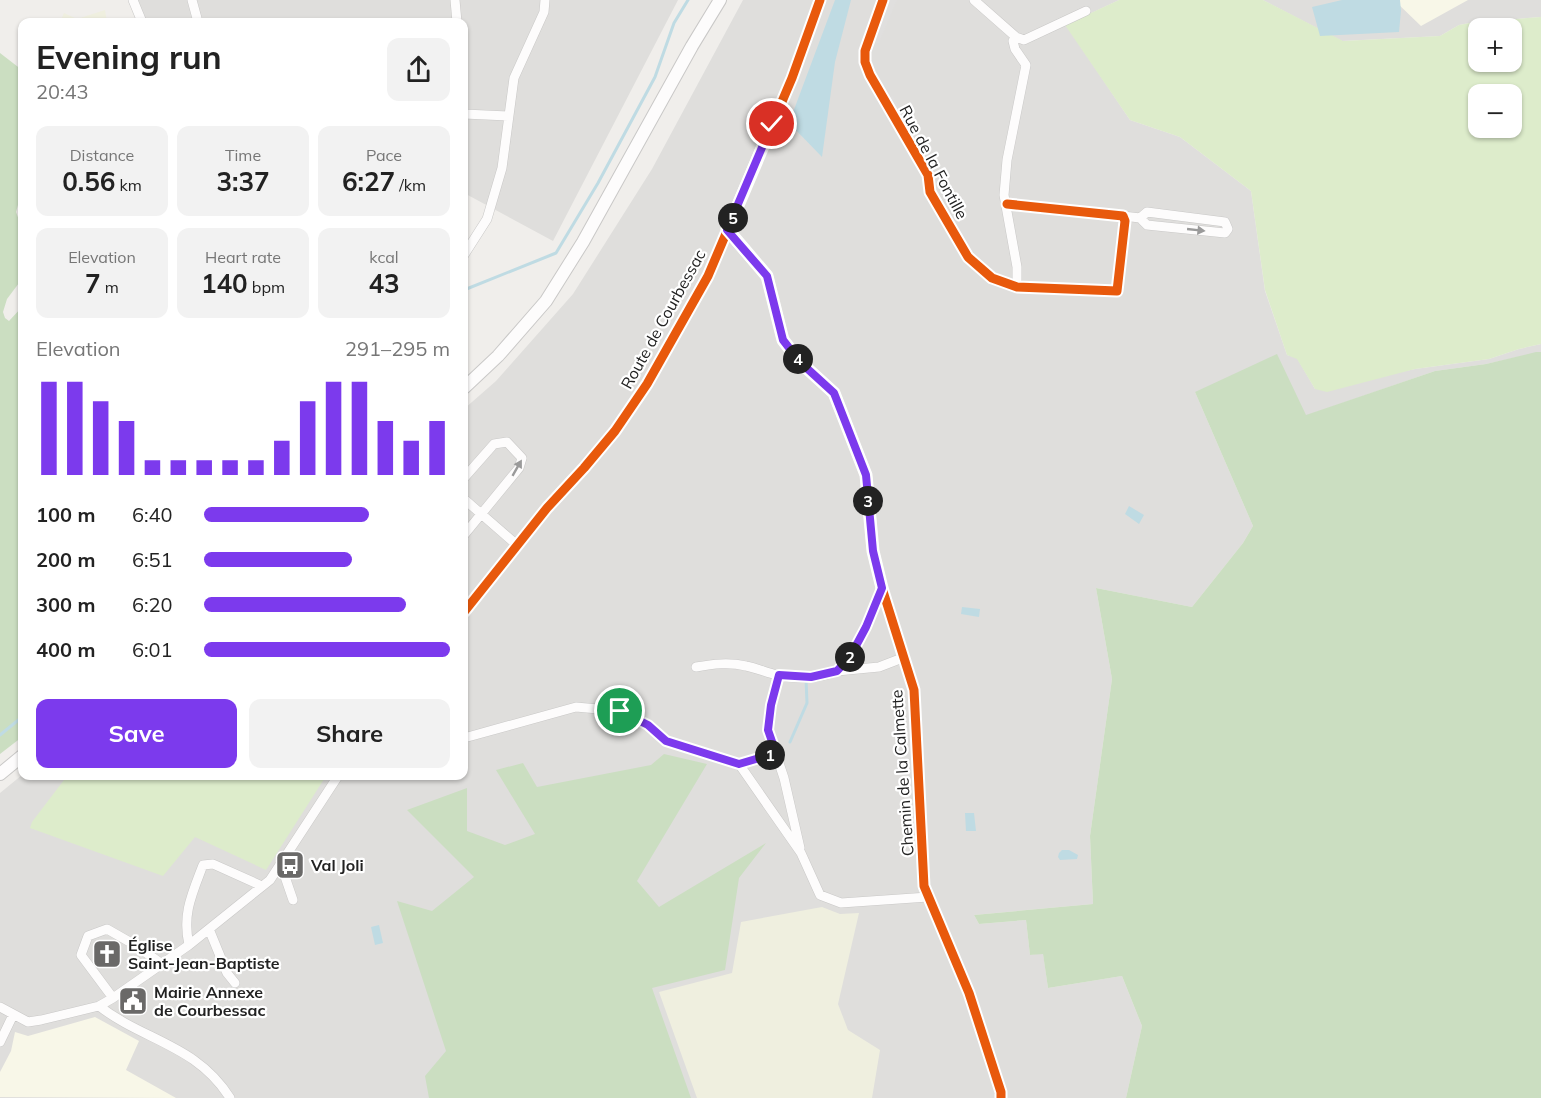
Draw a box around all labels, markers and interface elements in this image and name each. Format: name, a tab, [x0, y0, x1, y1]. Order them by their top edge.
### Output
map controls	[1468, 18, 1522, 138]
button: +	[1468, 18, 1522, 72]
text: Evening run	[36, 36, 222, 77]
button: share	[387, 38, 450, 101]
text: 20:43	[36, 79, 89, 104]
button: −	[1468, 84, 1522, 138]
pin	[746, 98, 797, 149]
street label: Rue de la Fontille	[896, 102, 972, 222]
icon: check	[755, 107, 788, 140]
text: Distance	[70, 145, 134, 165]
text: Time	[225, 145, 261, 165]
text: Pace	[366, 145, 402, 165]
text: 0.56	[62, 165, 115, 198]
text: 3:37	[216, 165, 270, 198]
text: 6:27	[342, 165, 395, 198]
text: km	[115, 175, 142, 195]
text: /km	[395, 175, 426, 195]
pin: 5	[718, 203, 748, 233]
text: 5	[728, 208, 738, 228]
one-way arrow	[1186, 225, 1205, 235]
street label: Route de Courbessac	[616, 246, 710, 392]
text: Elevation	[68, 247, 136, 267]
text: Heart rate	[205, 247, 281, 267]
text: kcal	[369, 247, 399, 267]
text: 7	[85, 267, 101, 300]
text: 140	[201, 267, 248, 300]
text: 43	[368, 267, 400, 300]
text: m	[101, 277, 119, 297]
text: bpm	[248, 277, 285, 297]
text: Elevation	[36, 336, 121, 361]
text: 291–295 m	[345, 336, 450, 361]
pin: 4	[783, 344, 813, 374]
text: 4	[793, 349, 803, 369]
one-way arrow	[511, 460, 522, 477]
pin: 3	[853, 486, 883, 516]
text: 3	[863, 491, 873, 511]
text: 100 m	[36, 502, 95, 527]
text: 6:40	[132, 502, 173, 527]
text: 200 m	[36, 547, 95, 572]
text: 6:51	[132, 547, 173, 572]
text: 300 m	[36, 592, 95, 617]
text: 6:20	[132, 592, 173, 617]
text: 400 m	[36, 637, 95, 662]
text: 6:01	[132, 637, 173, 662]
pin: 2	[835, 642, 865, 672]
text: 2	[845, 647, 855, 667]
pin	[594, 685, 645, 736]
street label: Chemin de la Calmette	[886, 689, 918, 857]
icon: arrive	[603, 694, 636, 727]
button: Save	[36, 699, 237, 768]
button: Share	[249, 699, 450, 768]
pin: 1	[755, 740, 785, 770]
text: 1	[765, 745, 775, 765]
bus stop icon: Val Joli	[274, 849, 306, 881]
place label: Val Joli	[310, 855, 364, 875]
place label: Église Saint-Jean-Baptiste	[128, 935, 280, 973]
church icon: Église Saint-Jean-Baptiste	[91, 938, 123, 970]
place label: Mairie Annexe de Courbessac	[154, 982, 265, 1020]
public building icon: Mairie Annexe de Courbessac	[117, 985, 149, 1017]

